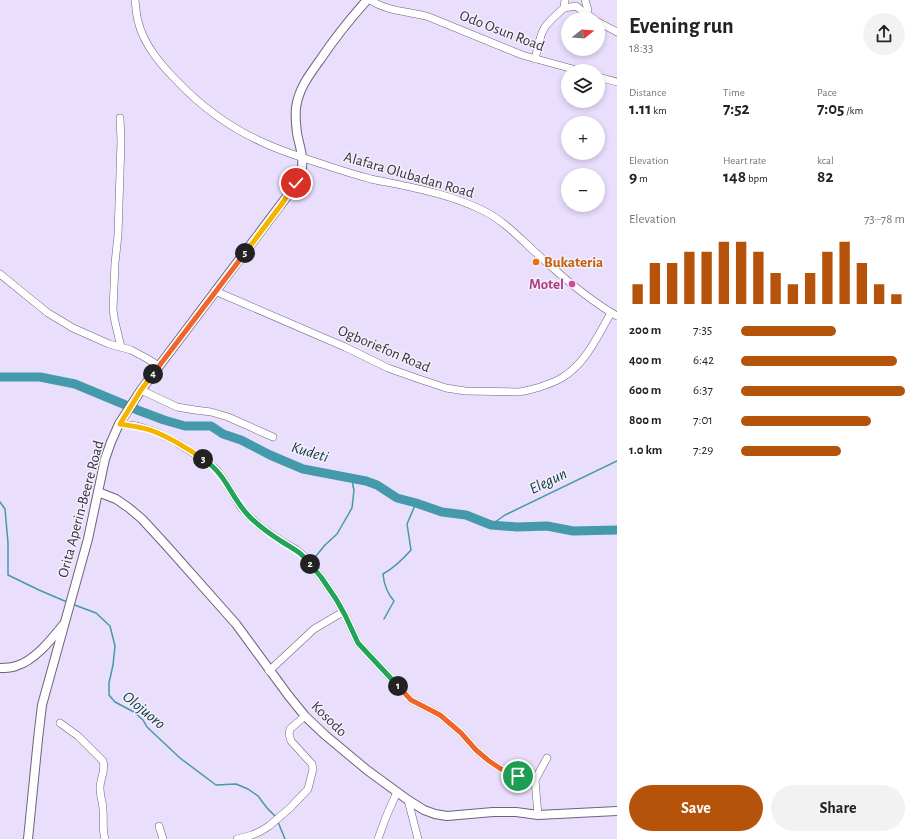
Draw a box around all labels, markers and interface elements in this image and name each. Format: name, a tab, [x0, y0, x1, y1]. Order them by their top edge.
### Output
street label: Odo Osun Road	[457, 8, 547, 54]
north arrow	[561, 12, 605, 56]
map controls	[561, 12, 605, 212]
button: share	[863, 13, 905, 55]
text: Evening run	[629, 15, 734, 37]
text: 18:33	[629, 42, 653, 55]
button: layers	[561, 64, 605, 108]
text: Distance	[629, 87, 666, 98]
text: Time	[723, 87, 745, 98]
text: Pace	[817, 87, 837, 98]
text: 1.11	[629, 100, 651, 117]
text: 7:52	[723, 100, 750, 117]
text: 7:05	[817, 100, 844, 117]
text: km	[651, 105, 667, 116]
text: /km	[844, 105, 863, 116]
button: +	[561, 116, 605, 160]
street label: Alafara Olubadan Road	[342, 149, 476, 201]
text: Elevation	[629, 155, 669, 166]
text: Heart rate	[723, 155, 766, 166]
text: kcal	[817, 155, 834, 166]
pin	[279, 166, 313, 200]
button: −	[561, 168, 605, 212]
text: 9	[629, 168, 637, 185]
text: 148	[723, 168, 746, 185]
text: 82	[817, 168, 833, 185]
icon: check	[285, 172, 307, 194]
text: m	[637, 173, 648, 184]
text: bpm	[746, 173, 768, 184]
text: Elevation	[629, 213, 676, 226]
text: 73–78 m	[864, 213, 905, 226]
pin: 5	[235, 243, 255, 263]
text: 5	[243, 247, 247, 258]
place label: Bukateria	[544, 255, 603, 270]
marker: Bukateria	[531, 257, 541, 267]
place label: Motel	[529, 277, 564, 292]
marker: Motel	[567, 279, 577, 289]
street label: Ogboriefon Road	[336, 323, 433, 375]
text: 200 m	[629, 324, 661, 337]
text: 7:35	[693, 324, 712, 337]
text: 400 m	[629, 354, 662, 367]
text: 6:42	[693, 354, 714, 367]
pin: 4	[143, 364, 163, 384]
text: 4	[150, 368, 156, 379]
text: 600 m	[629, 384, 661, 397]
text: 6:37	[693, 384, 713, 397]
text: 800 m	[629, 414, 661, 427]
text: 7:01	[693, 414, 713, 427]
street label: Orita Aperin-Beere Road	[55, 439, 107, 579]
water label: Kudeti	[290, 439, 331, 465]
text: 1.0 km	[629, 444, 662, 457]
text: 7:29	[693, 444, 713, 457]
pin: 3	[193, 449, 213, 469]
text: 3	[201, 453, 205, 464]
water label: Elegun	[527, 465, 569, 497]
pin: 2	[300, 554, 320, 574]
text: 2	[307, 558, 313, 569]
pin: 1	[388, 676, 408, 696]
text: 1	[396, 680, 400, 691]
water label: Olojuoro	[119, 688, 169, 733]
street label: Kosodo	[308, 698, 350, 740]
pin	[501, 759, 535, 793]
icon: arrive	[507, 765, 529, 787]
button: Save	[629, 785, 763, 831]
button: Share	[771, 785, 905, 831]

